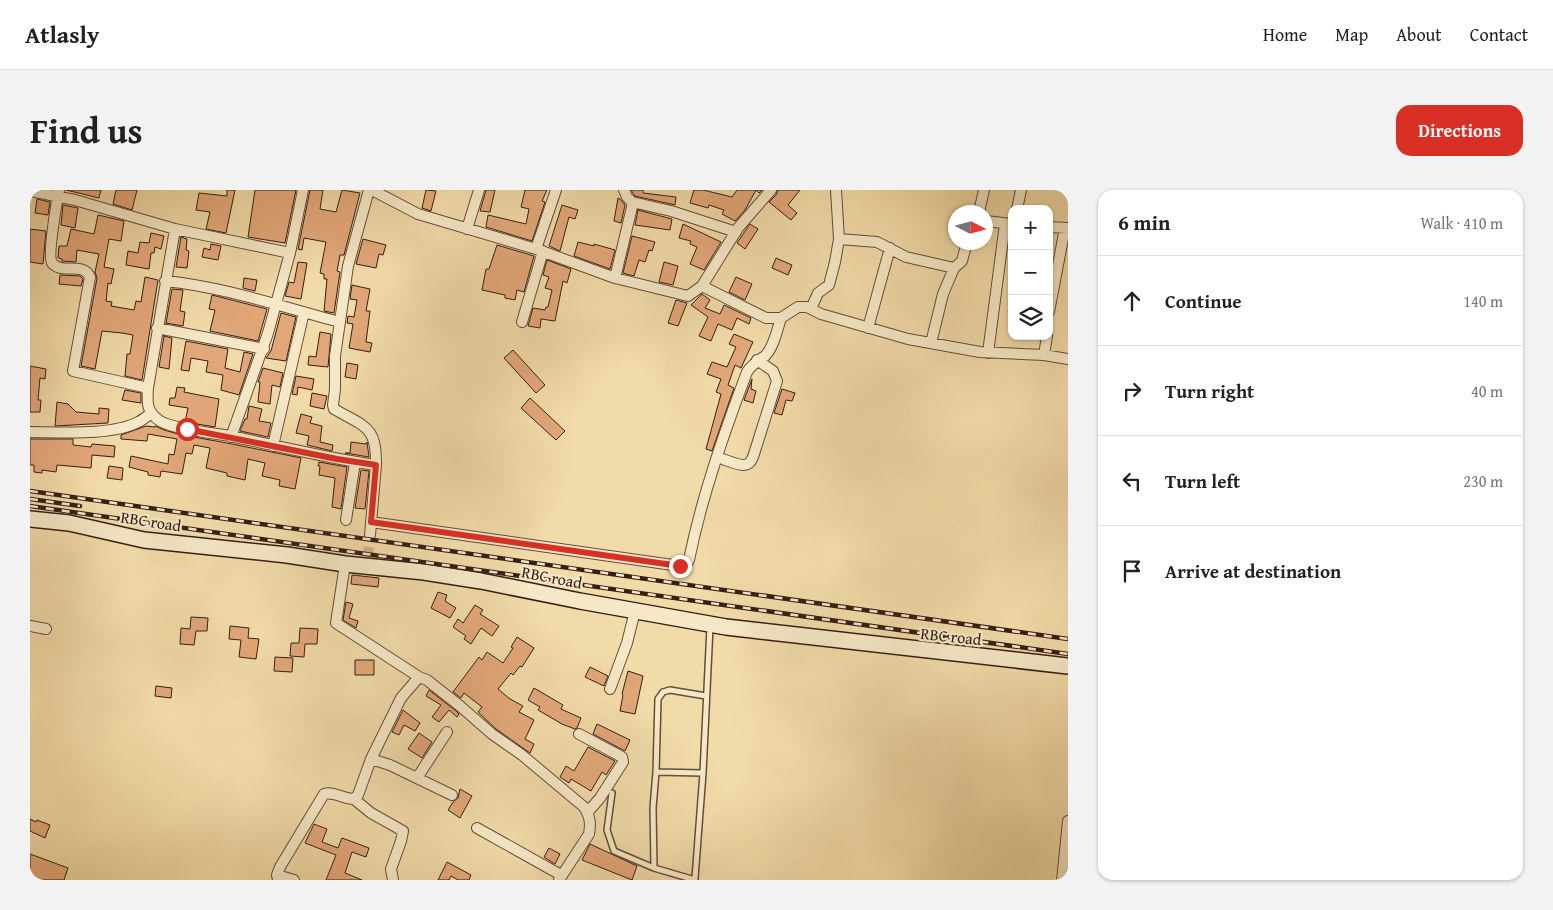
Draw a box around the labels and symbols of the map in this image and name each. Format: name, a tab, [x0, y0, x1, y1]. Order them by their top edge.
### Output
north arrow	[948, 205, 993, 250]
route start	[176, 418, 199, 441]
street label: RBC road	[119, 504, 184, 538]
route end	[669, 555, 692, 578]
street label: RBC road	[520, 559, 585, 595]
street label: RBC road	[919, 621, 983, 651]

